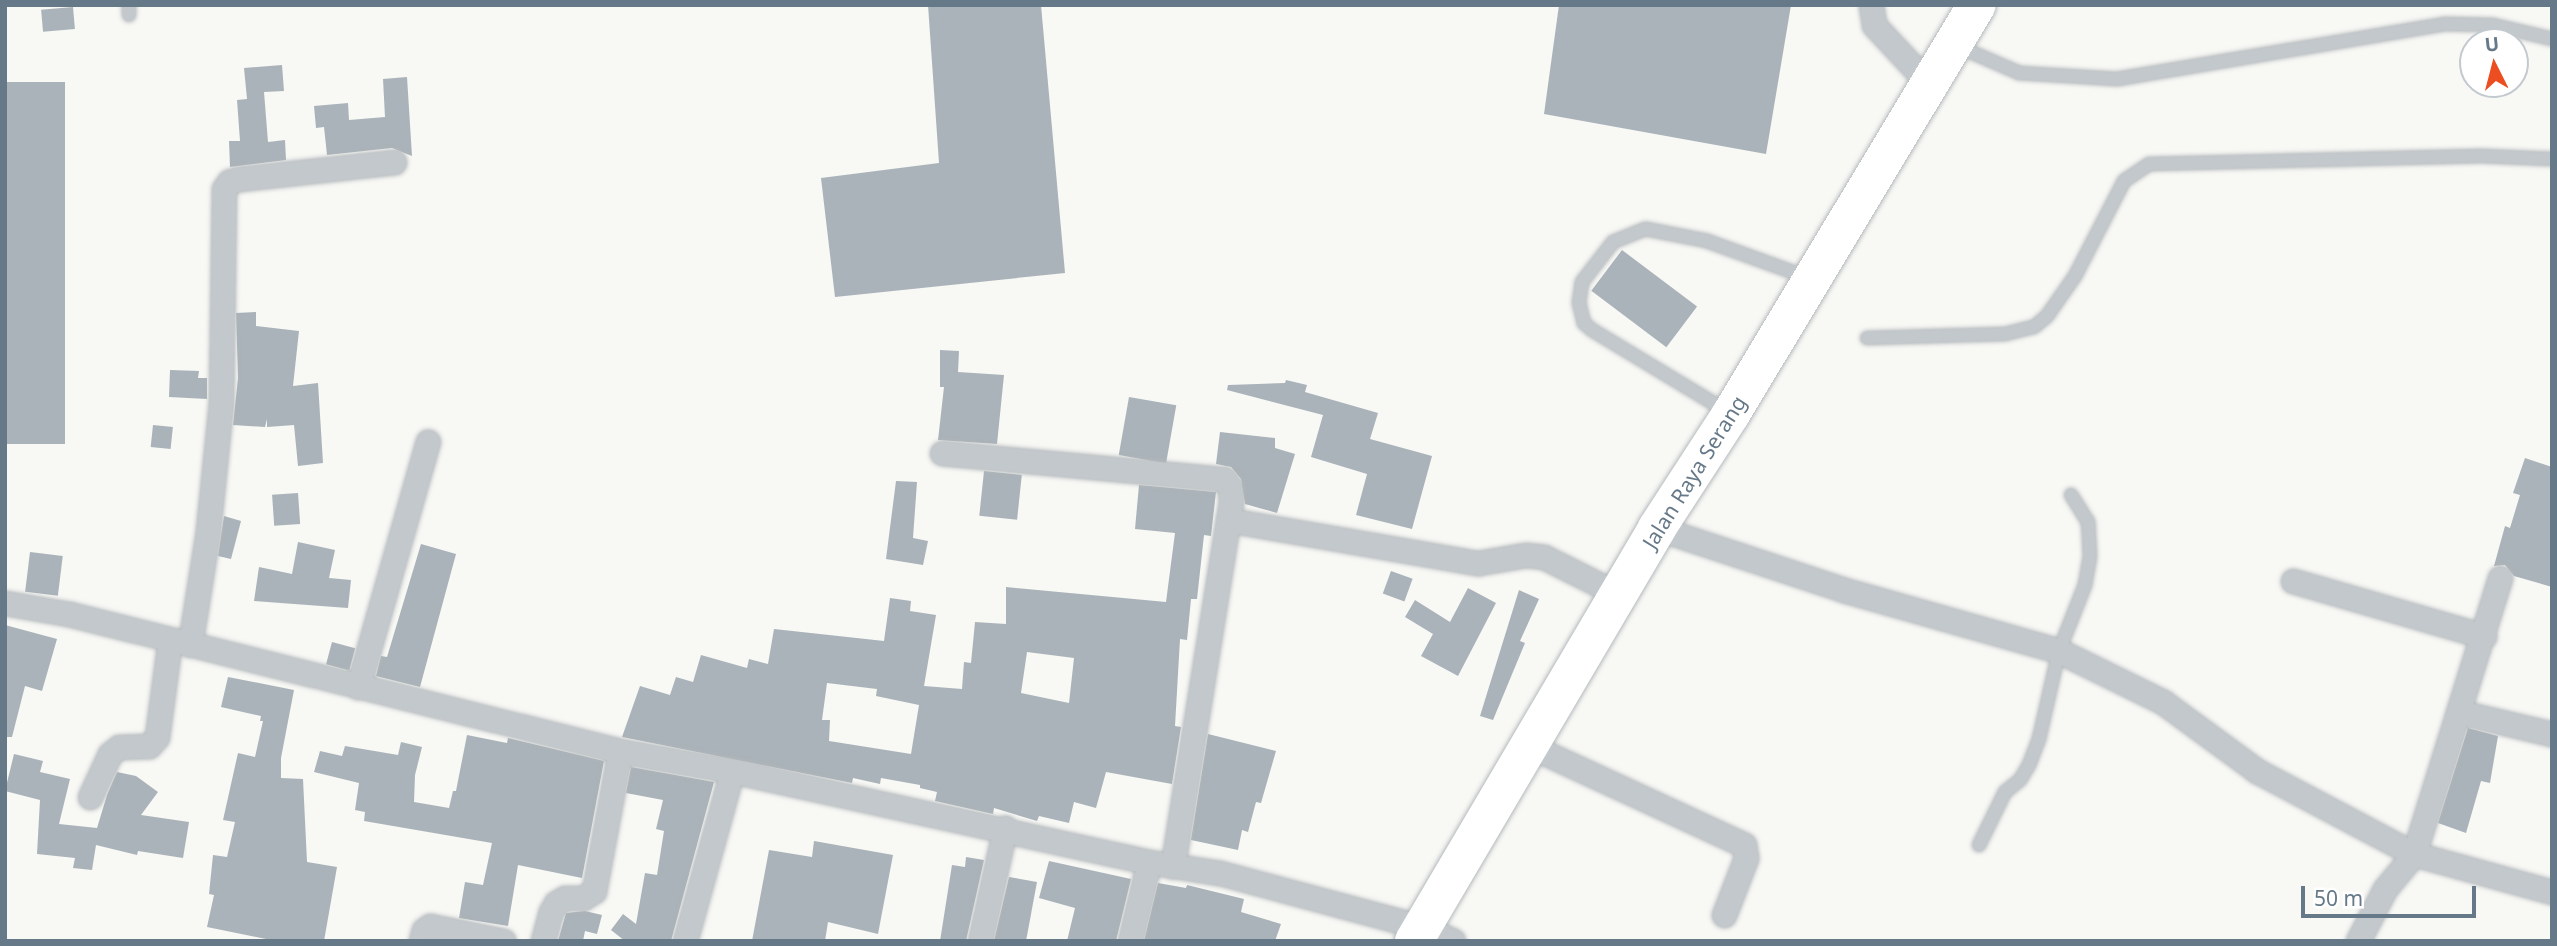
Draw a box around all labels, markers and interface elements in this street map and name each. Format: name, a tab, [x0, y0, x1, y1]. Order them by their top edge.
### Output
north arrow	[2459, 28, 2529, 98]
text: U	[2484, 30, 2501, 58]
street label: Jalan Raya Serang	[1637, 391, 1751, 553]
scale bar	[2305, 872, 2480, 916]
text: 50 m	[2314, 884, 2363, 912]

